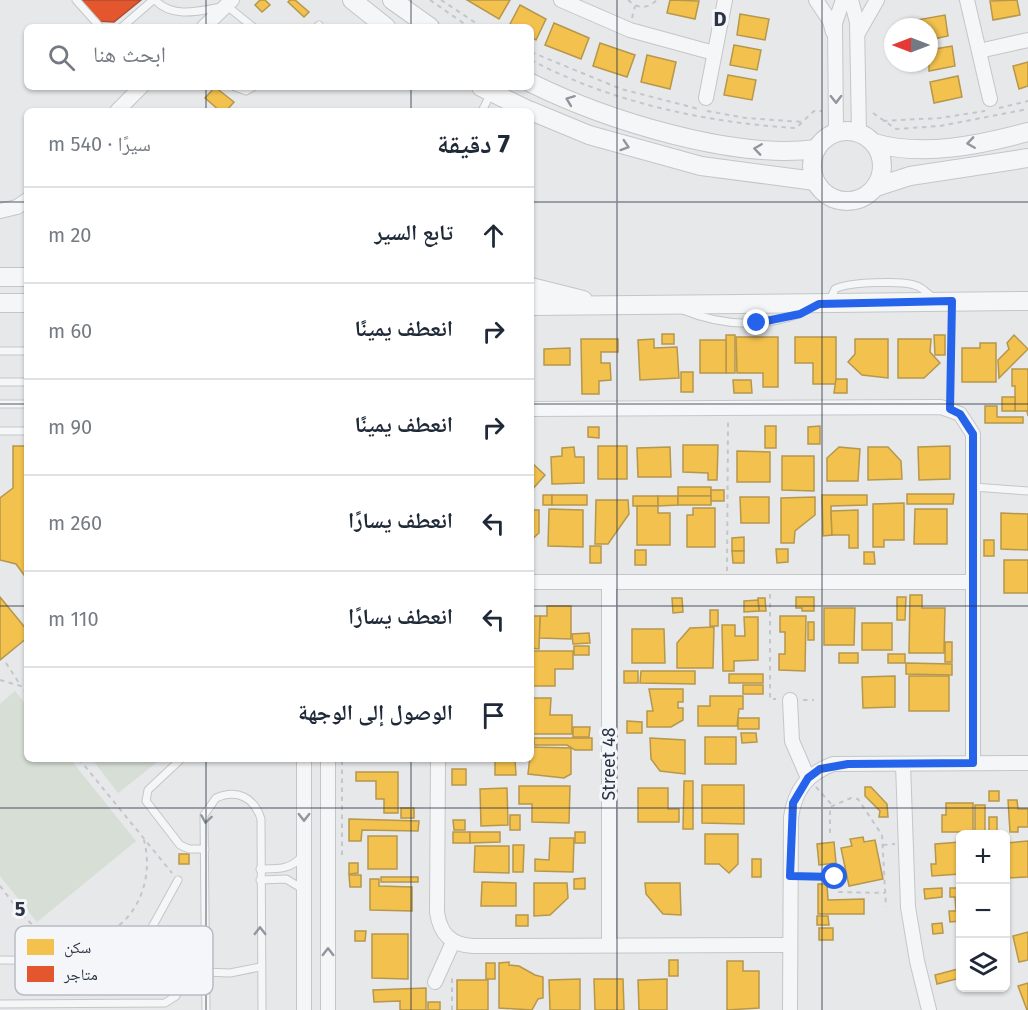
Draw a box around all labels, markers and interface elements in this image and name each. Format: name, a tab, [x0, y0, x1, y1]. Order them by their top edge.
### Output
text: D	[713, 7, 727, 31]
north arrow	[884, 18, 938, 72]
search box	[24, 24, 534, 90]
icon: search	[45, 41, 78, 74]
text: ابحث هنا	[93, 41, 166, 68]
one-way arrow	[829, 94, 842, 103]
one-way arrow	[565, 95, 576, 107]
text: 7 دقيقة	[437, 129, 510, 160]
text: سيرًا · 540 m	[48, 132, 151, 156]
one-way arrow	[966, 137, 975, 149]
one-way arrow	[619, 139, 630, 151]
one-way arrow	[754, 144, 763, 156]
text: تابع السير	[374, 219, 453, 246]
icon: ahead	[477, 219, 510, 252]
text: 20 m	[48, 223, 92, 247]
route end	[743, 309, 769, 335]
text: انعطف يمينًا	[354, 315, 453, 342]
icon: right	[477, 315, 510, 348]
text: 60 m	[48, 319, 92, 343]
text: انعطف يمينًا	[354, 411, 453, 438]
icon: right	[477, 411, 510, 444]
text: 90 m	[48, 415, 92, 439]
text: انعطف يسارًا	[348, 507, 453, 534]
icon: left	[477, 507, 510, 540]
text: 260 m	[48, 511, 102, 535]
text: انعطف يسارًا	[348, 603, 453, 630]
icon: left	[477, 603, 510, 636]
text: 110 m	[48, 607, 99, 631]
text: الوصول إلى الوجهة	[298, 699, 453, 726]
icon: arrive	[477, 699, 510, 732]
street label: Street 48	[598, 727, 620, 801]
one-way arrow	[298, 813, 310, 822]
one-way arrow	[200, 814, 212, 823]
map controls	[956, 830, 1010, 992]
button: +	[956, 830, 1010, 884]
route start	[821, 863, 847, 889]
button: −	[956, 884, 1010, 938]
text: 5	[15, 897, 26, 921]
legend	[15, 926, 213, 995]
one-way arrow	[254, 926, 266, 935]
text: سكن	[64, 938, 91, 958]
button: layers	[956, 938, 1010, 992]
one-way arrow	[322, 947, 334, 956]
text: متاجر	[63, 965, 98, 984]

